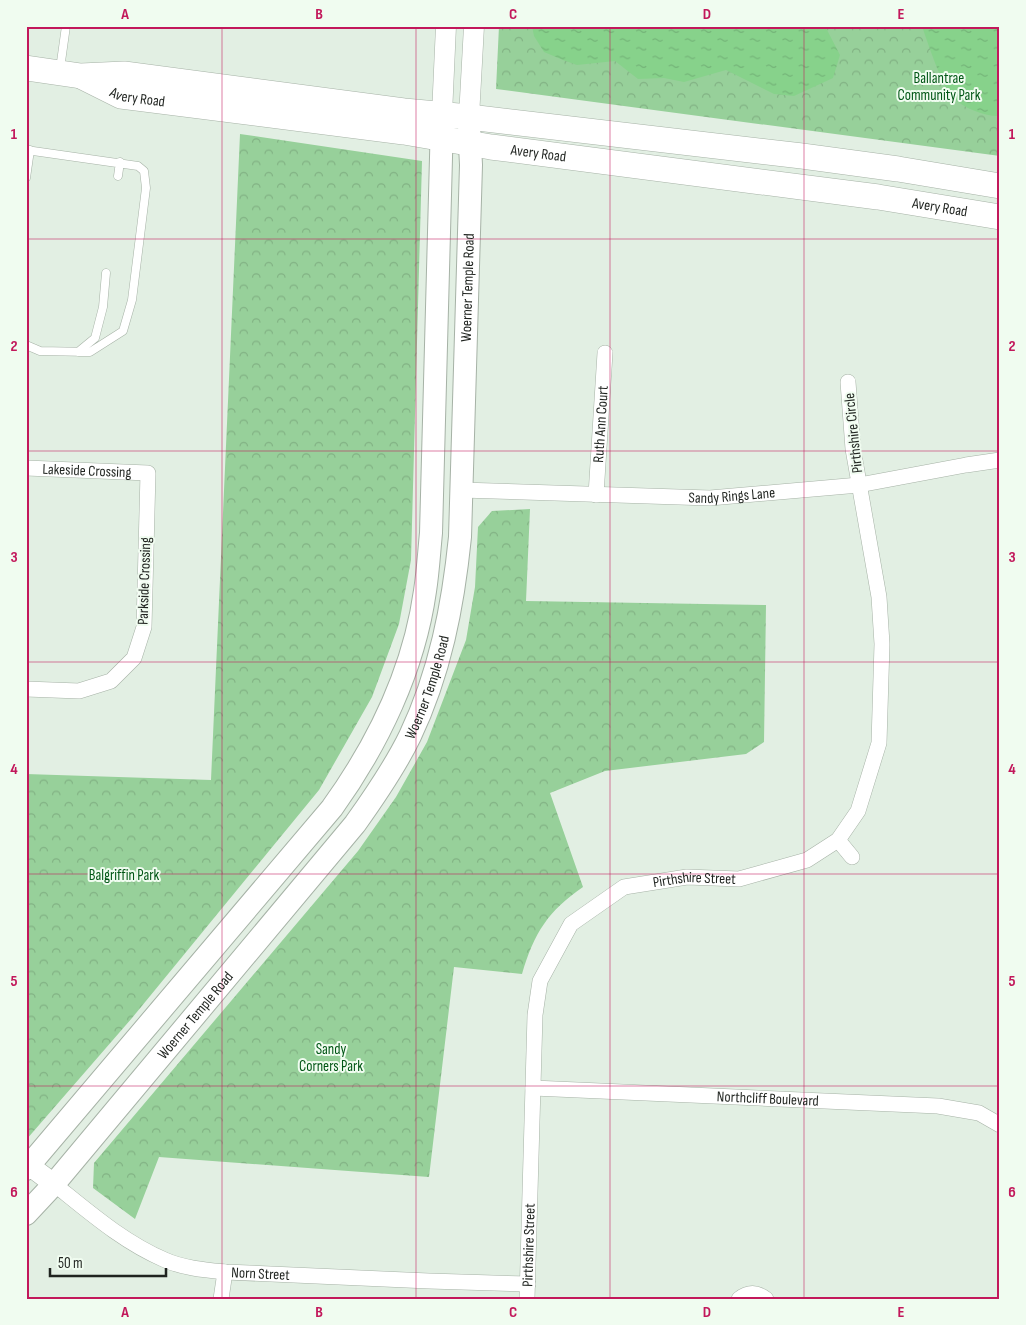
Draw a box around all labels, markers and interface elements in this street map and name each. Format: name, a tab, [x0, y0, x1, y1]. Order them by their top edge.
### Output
text: A	[120, 5, 129, 24]
text: B	[315, 5, 323, 24]
text: C	[509, 5, 517, 24]
text: D	[703, 5, 711, 24]
text: E	[898, 5, 905, 24]
park label: Ballantrae Community Park	[898, 69, 981, 105]
street label: Avery Road	[106, 82, 166, 112]
text: 1	[11, 125, 18, 144]
text: 1	[1009, 125, 1016, 144]
street label: Avery Road	[509, 141, 567, 167]
street label: Avery Road	[910, 194, 969, 222]
street label: Woerner Temple Road	[457, 233, 479, 342]
text: 2	[10, 337, 18, 356]
text: 2	[1008, 337, 1016, 356]
street label: Ruth Ann Court	[589, 385, 613, 463]
street label: Pirthshire Circle	[840, 392, 867, 474]
street label: Lakeside Crossing	[42, 460, 132, 482]
street label: Sandy Rings Lane	[688, 483, 776, 508]
street label: Parkside Crossing	[133, 537, 156, 625]
text: 3	[10, 548, 18, 567]
text: 3	[1008, 548, 1016, 567]
street label: Woerner Temple Road	[401, 634, 454, 742]
text: 4	[10, 760, 18, 779]
text: 4	[1008, 760, 1016, 779]
park label: Balgriffin Park	[89, 866, 160, 885]
street label: Pirthshire Street	[652, 868, 737, 892]
street label: Woerner Temple Road	[153, 968, 238, 1063]
text: 5	[10, 972, 18, 991]
text: 5	[1008, 972, 1016, 991]
park label: Sandy Corners Park	[299, 1040, 363, 1076]
street label: Northcliff Boulevard	[716, 1087, 819, 1111]
text: 6	[10, 1183, 18, 1202]
text: 6	[1008, 1183, 1016, 1202]
street label: Pirthshire Street	[518, 1203, 540, 1287]
scale bar	[50, 1245, 166, 1277]
text: 50 m	[58, 1254, 83, 1273]
street label: Norn Street	[231, 1263, 291, 1285]
text: A	[120, 1303, 129, 1322]
text: B	[315, 1303, 323, 1322]
text: C	[509, 1303, 517, 1322]
text: D	[703, 1303, 711, 1322]
text: E	[898, 1303, 905, 1322]

